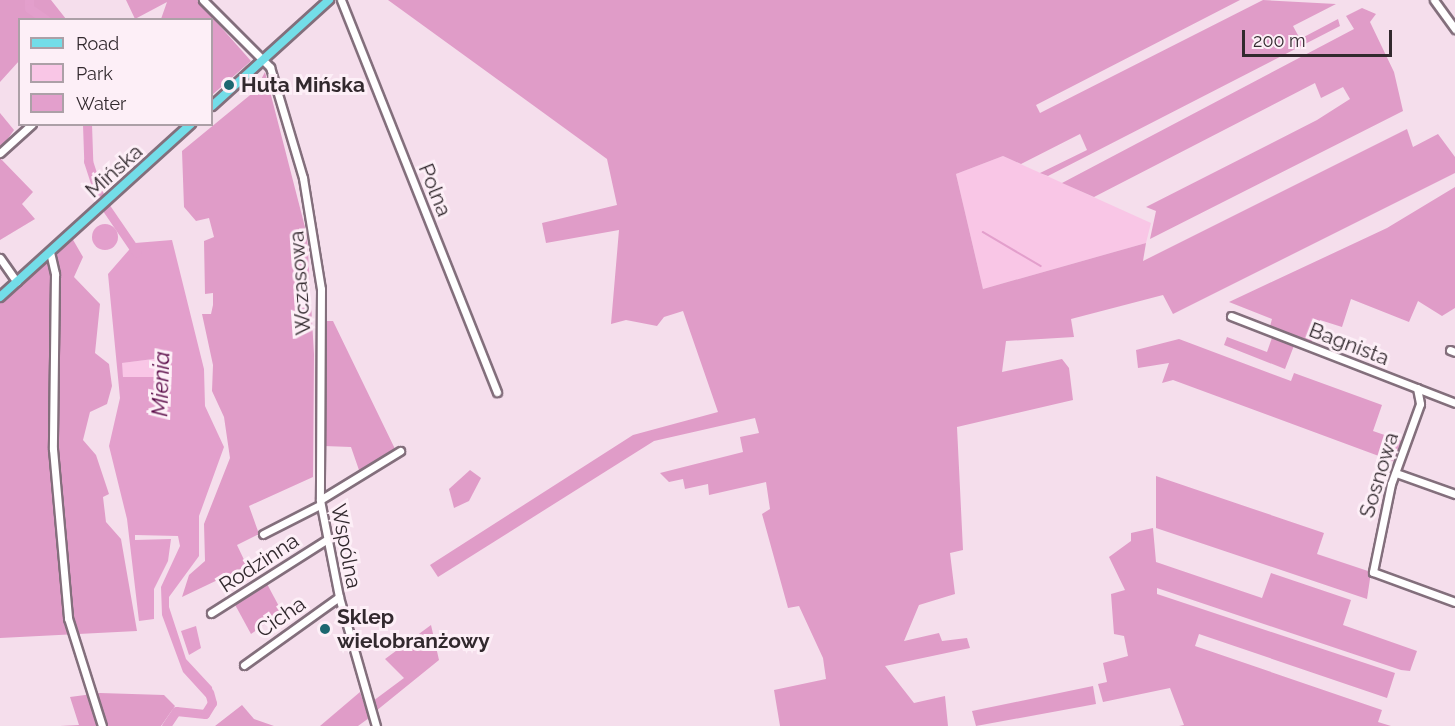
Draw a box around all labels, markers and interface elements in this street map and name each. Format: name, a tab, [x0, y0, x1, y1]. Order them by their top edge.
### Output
legend	[18, 18, 213, 126]
scale bar	[1245, 18, 1395, 56]
text: 200 m	[1253, 30, 1306, 51]
text: Road	[76, 33, 119, 54]
text: Park	[76, 63, 113, 84]
place label: Huta Mińska	[241, 72, 365, 98]
marker: Huta Mińska	[222, 78, 236, 92]
text: Water	[76, 93, 126, 114]
street label: Mińska	[80, 139, 148, 203]
street label: Polna	[413, 160, 457, 220]
street label: Wczasowa	[284, 230, 316, 336]
street label: Bagnista	[1305, 317, 1393, 371]
water label: Mienia	[147, 351, 175, 417]
street label: Sosnowa	[1354, 429, 1404, 521]
street label: Wspólna	[325, 501, 367, 591]
street label: Rodzinna	[214, 528, 304, 598]
street label: Cicha	[252, 591, 310, 643]
place label: Sklep wielobranżowy	[337, 604, 490, 654]
marker: Sklep wielobranżowy	[318, 622, 332, 636]

